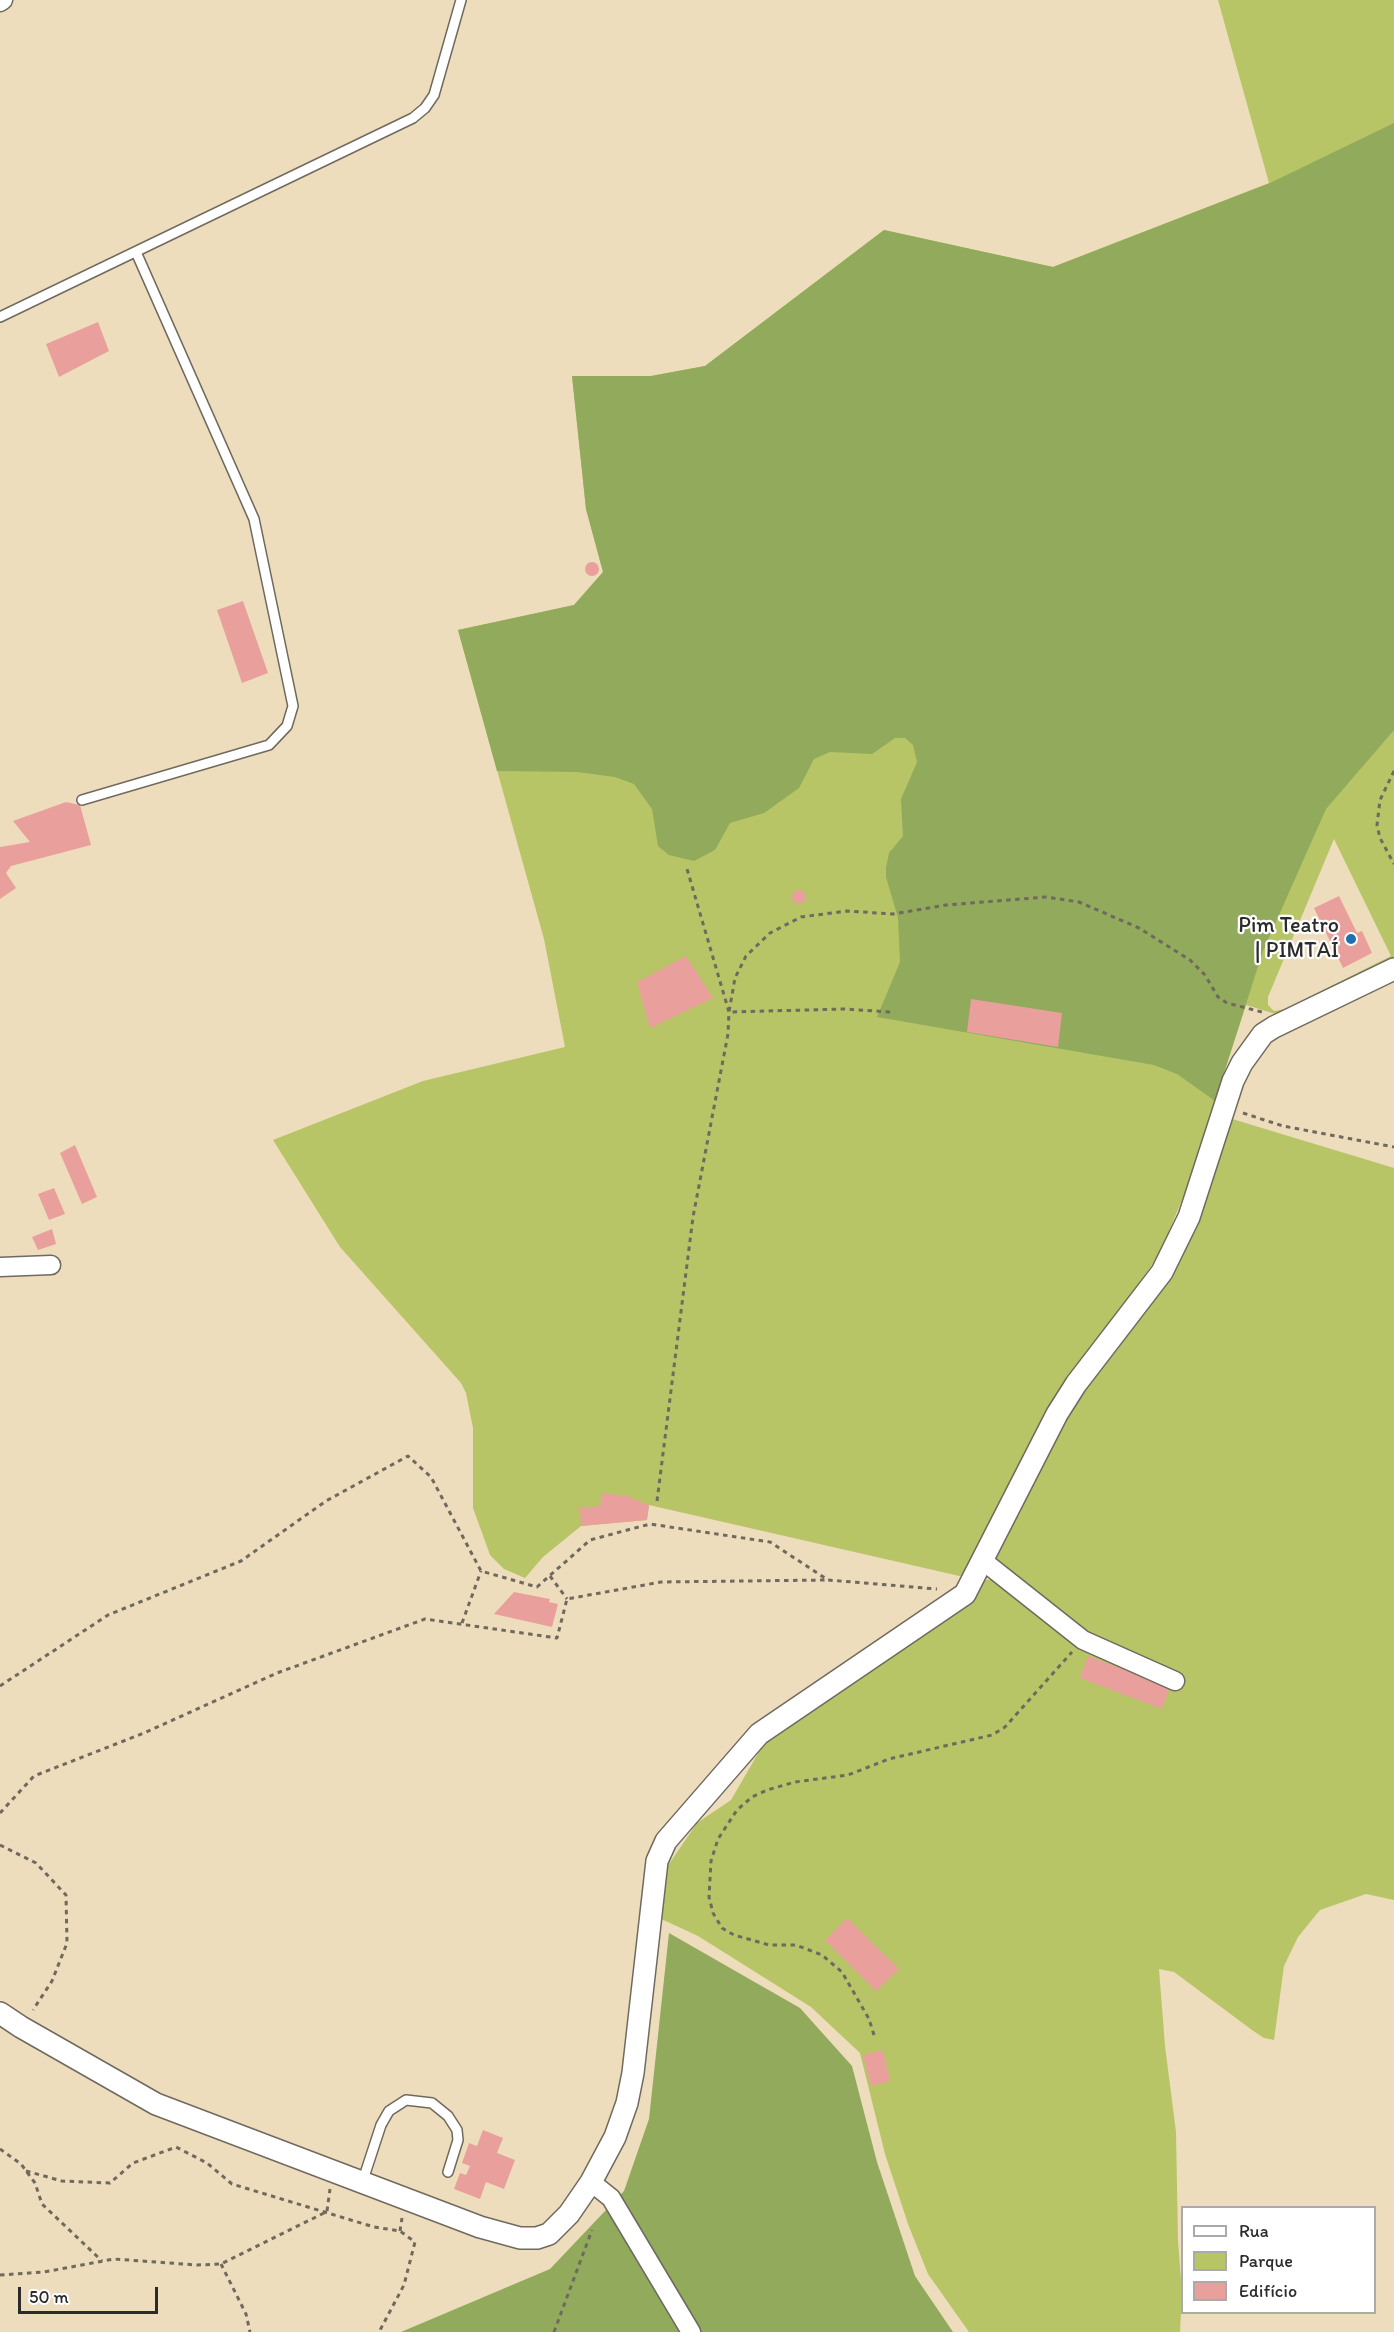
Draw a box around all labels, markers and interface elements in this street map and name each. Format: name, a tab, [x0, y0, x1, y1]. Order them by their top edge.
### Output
place label: Pim Teatro | PIMTAÍ	[1238, 913, 1339, 964]
marker: Pim Teatro | PIMTAÍ	[1344, 932, 1358, 946]
legend	[1181, 2206, 1376, 2314]
text: Rua	[1239, 2220, 1269, 2242]
text: Parque	[1239, 2250, 1293, 2272]
scale bar	[21, 2275, 160, 2313]
text: Edifício	[1239, 2280, 1297, 2302]
text: 50 m	[29, 2286, 69, 2308]

